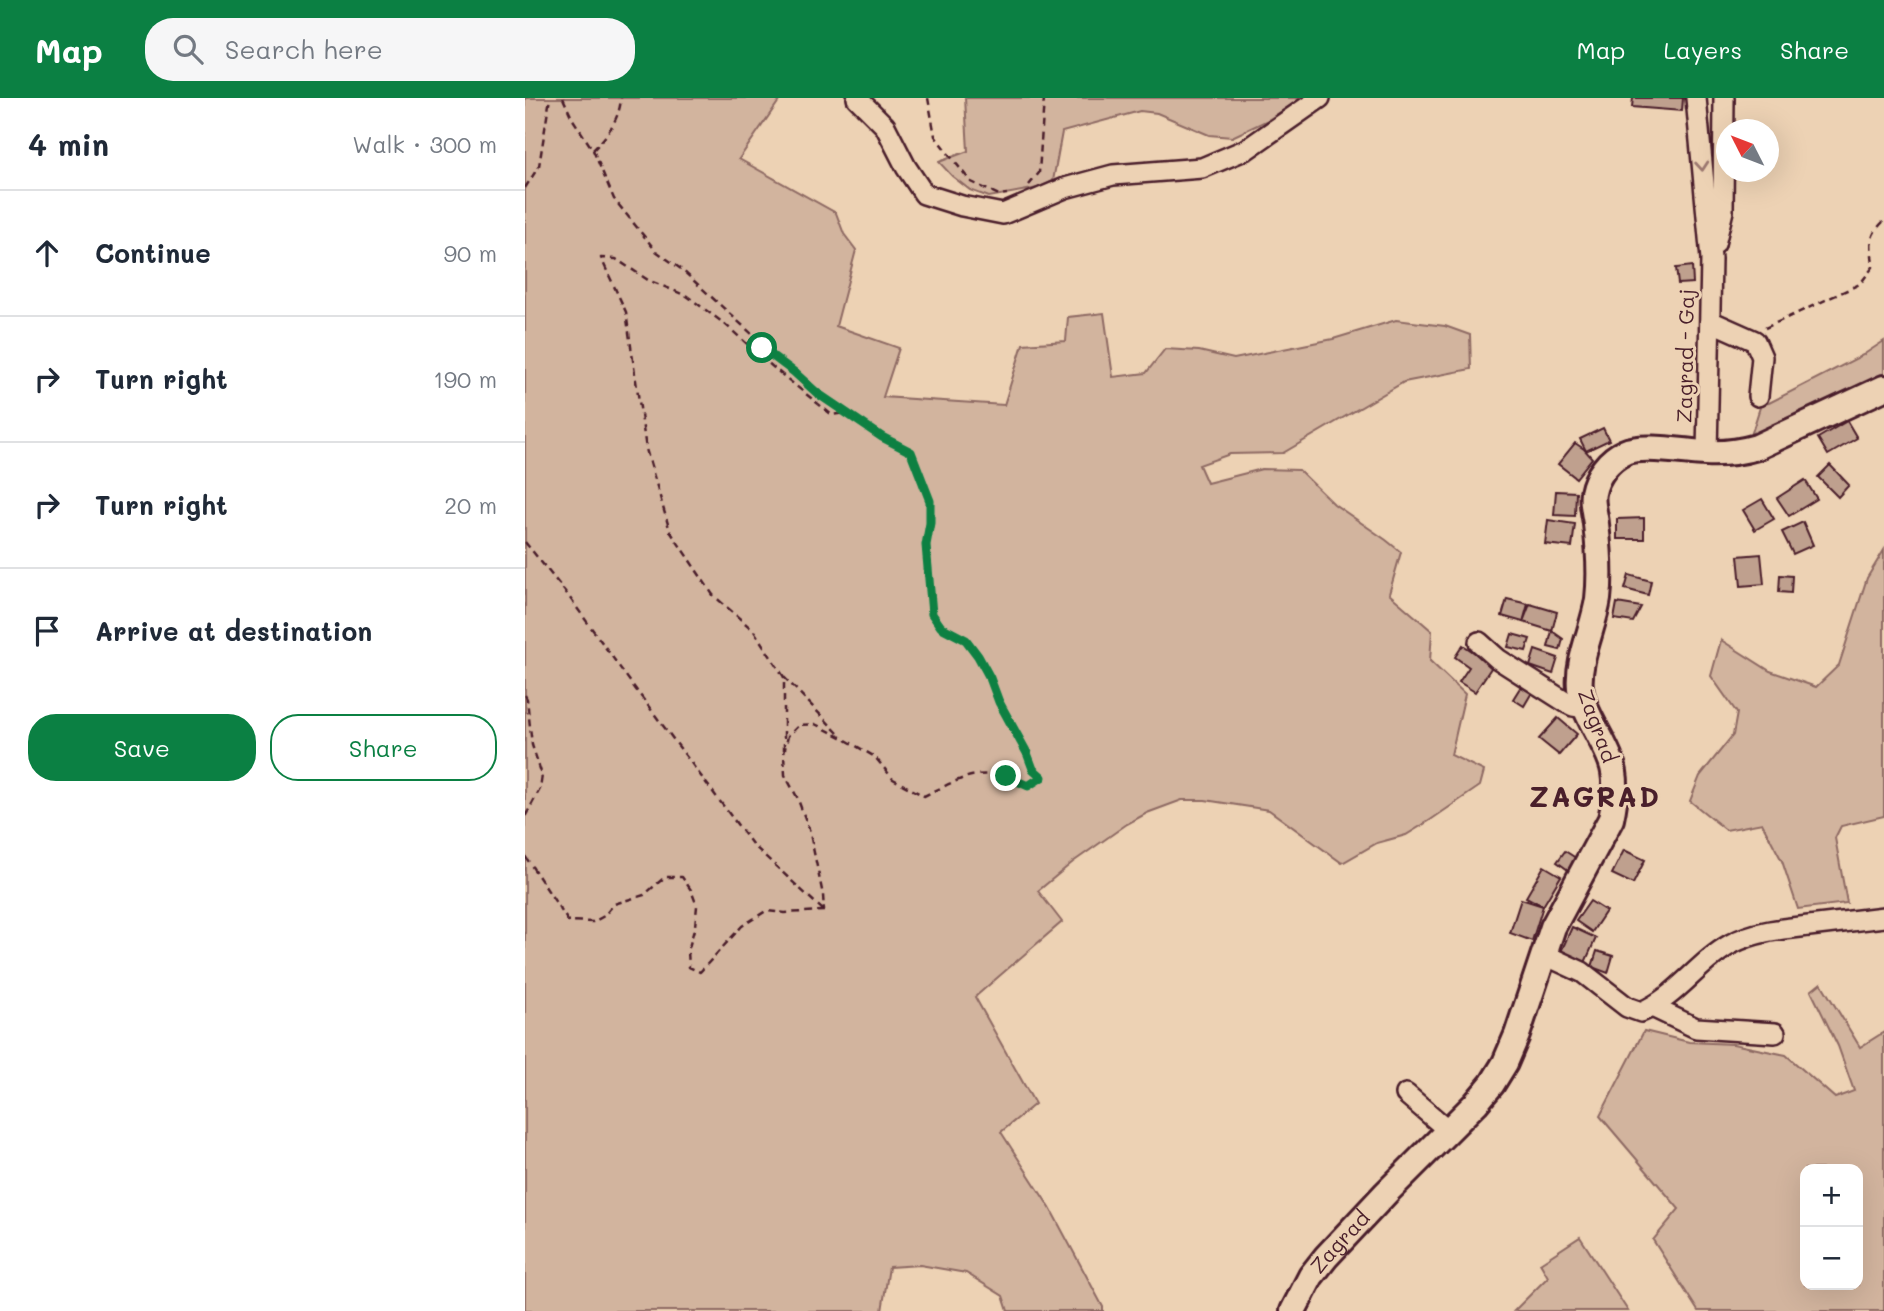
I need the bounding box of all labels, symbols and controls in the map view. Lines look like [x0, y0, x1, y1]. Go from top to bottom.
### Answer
search box [145, 18, 635, 81]
text: Map [35, 28, 103, 71]
icon: search [169, 30, 207, 68]
text: Search here [225, 32, 383, 66]
text: Map [1577, 34, 1625, 65]
text: Layers [1663, 34, 1742, 65]
text: Share [1780, 34, 1849, 65]
north arrow [1716, 119, 1779, 182]
text: 4 min [28, 124, 109, 164]
text: Walk · 300 m [352, 129, 497, 159]
one-way arrow [1694, 161, 1709, 172]
icon: ahead [28, 234, 66, 272]
text: Continue [95, 236, 211, 270]
text: 90 m [444, 238, 497, 268]
street label: Zagrad - Gaj [1670, 289, 1699, 423]
route start [746, 332, 777, 363]
icon: right [28, 360, 66, 398]
text: Turn right [95, 362, 228, 396]
text: 190 m [433, 364, 497, 394]
icon: right [28, 486, 66, 524]
text: Turn right [95, 488, 228, 522]
text: 20 m [444, 490, 497, 520]
icon: arrive [28, 612, 66, 650]
text: Arrive at destination [95, 614, 372, 648]
street label: Zagrad [1573, 685, 1624, 766]
button: Save [28, 714, 256, 781]
button: Share [270, 714, 497, 781]
route end [990, 760, 1021, 791]
district label: ZAGRAD [1529, 778, 1661, 814]
map controls [1800, 1164, 1863, 1290]
button: + [1800, 1164, 1863, 1227]
street label: Zagrad [1303, 1204, 1375, 1278]
button: − [1800, 1227, 1863, 1290]

